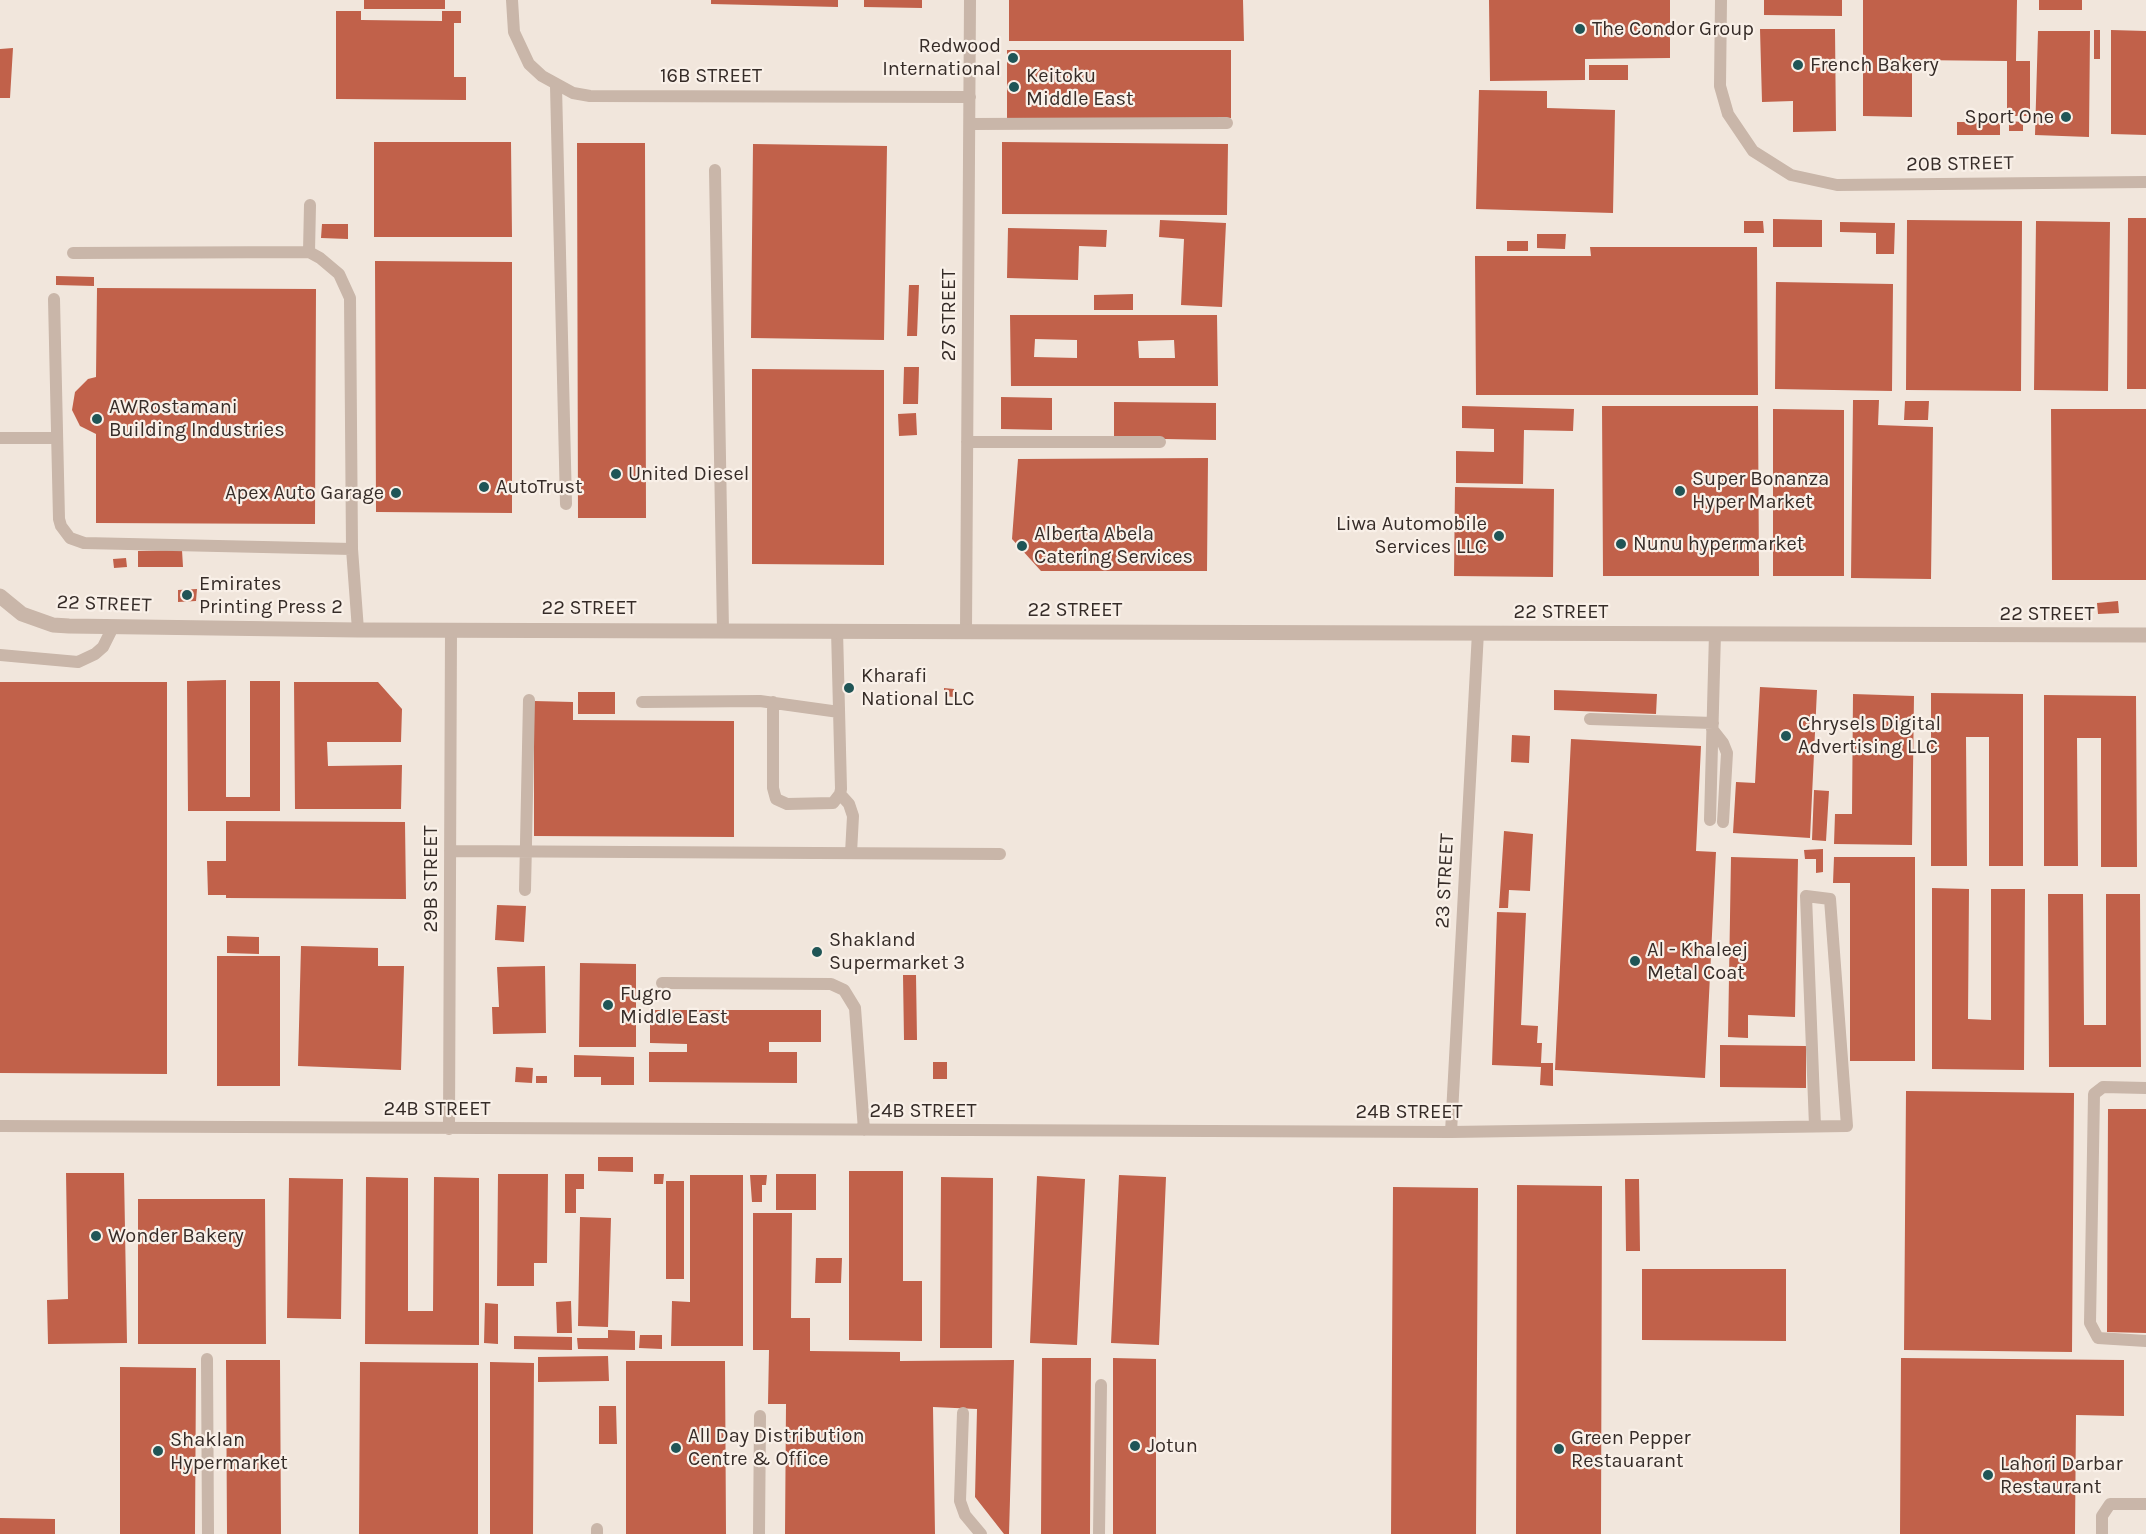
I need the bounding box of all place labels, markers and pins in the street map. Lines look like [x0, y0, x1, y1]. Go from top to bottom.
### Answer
place label: The Condor Group [1592, 17, 1754, 41]
marker: The Condor Group [1573, 22, 1587, 36]
place label: Redwood International [882, 34, 1001, 81]
marker: Redwood International [1006, 51, 1020, 65]
place label: French Bakery [1810, 53, 1939, 77]
marker: French Bakery [1791, 58, 1805, 72]
place label: Keitoku Middle East [1026, 64, 1133, 111]
marker: Keitoku Middle East [1007, 80, 1021, 94]
place label: Sport One [1965, 105, 2054, 129]
marker: Sport One [2059, 110, 2073, 124]
place label: AWRostamani Building Industries [109, 395, 285, 442]
marker: AWRostamani Building Industries [90, 412, 104, 426]
place label: United Diesel [628, 462, 749, 486]
marker: United Diesel [609, 467, 623, 481]
place label: Super Bonanza Hyper Market [1692, 467, 1829, 514]
place label: AutoTrust [496, 475, 583, 499]
marker: AutoTrust [477, 480, 491, 494]
place label: Apex Auto Garage [225, 481, 384, 505]
marker: Super Bonanza Hyper Market [1673, 484, 1687, 498]
marker: Apex Auto Garage [389, 486, 403, 500]
place label: Liwa Automobile Services LLC [1336, 512, 1487, 559]
place label: Alberta Abela Catering Services [1034, 522, 1193, 569]
marker: Liwa Automobile Services LLC [1492, 529, 1506, 543]
place label: Nunu hypermarket [1633, 532, 1804, 556]
marker: Nunu hypermarket [1614, 537, 1628, 551]
marker: Alberta Abela Catering Services [1015, 539, 1029, 553]
place label: Emirates Printing Press 2 [199, 572, 343, 619]
marker: Emirates Printing Press 2 [180, 588, 194, 602]
place label: Kharafi National LLC [861, 664, 974, 711]
marker: Kharafi National LLC [842, 681, 856, 695]
place label: Chrysels Digital Advertising LLC [1798, 712, 1941, 759]
marker: Chrysels Digital Advertising LLC [1779, 729, 1793, 743]
place label: Shakland Supermarket 3 [829, 928, 965, 975]
place label: Al - Khaleej Metal Coat [1647, 938, 1748, 985]
marker: Shakland Supermarket 3 [810, 945, 824, 959]
marker: Al - Khaleej Metal Coat [1628, 954, 1642, 968]
place label: Fugro Middle East [620, 982, 727, 1029]
marker: Fugro Middle East [601, 998, 615, 1012]
place label: Wonder Bakery [108, 1224, 244, 1248]
marker: Wonder Bakery [89, 1229, 103, 1243]
place label: All Day Distribution Centre & Office [688, 1424, 865, 1471]
place label: Green Pepper Restauarant [1571, 1426, 1691, 1473]
place label: Shaklan Hypermarket [170, 1428, 288, 1475]
place label: Jotun [1147, 1434, 1198, 1458]
marker: Jotun [1128, 1439, 1142, 1453]
marker: All Day Distribution Centre & Office [669, 1441, 683, 1455]
marker: Green Pepper Restauarant [1552, 1442, 1566, 1456]
marker: Shaklan Hypermarket [151, 1444, 165, 1458]
place label: Lahori Darbar Restaurant [2000, 1452, 2123, 1499]
marker: Lahori Darbar Restaurant [1981, 1468, 1995, 1482]

